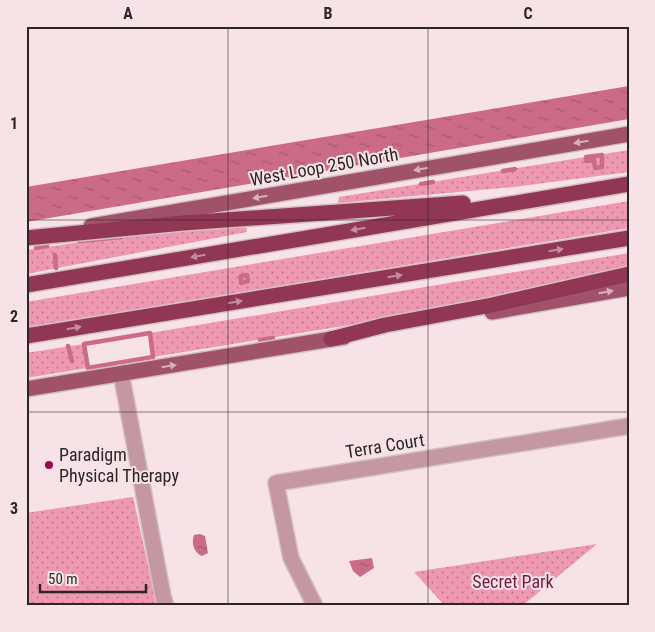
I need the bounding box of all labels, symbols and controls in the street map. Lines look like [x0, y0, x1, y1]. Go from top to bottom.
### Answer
text: A [123, 4, 133, 23]
text: B [324, 4, 333, 23]
text: C [523, 4, 533, 23]
text: 1 [10, 114, 18, 133]
one-way arrow [572, 139, 588, 147]
street label: West Loop 250 North [248, 143, 400, 190]
one-way arrow [412, 166, 428, 174]
one-way arrow [252, 193, 268, 201]
one-way arrow [350, 226, 366, 234]
one-way arrow [548, 246, 564, 254]
one-way arrow [190, 253, 206, 261]
one-way arrow [388, 271, 404, 279]
one-way arrow [598, 288, 614, 296]
one-way arrow [227, 297, 243, 305]
text: 2 [10, 307, 18, 326]
one-way arrow [67, 323, 83, 331]
one-way arrow [162, 361, 178, 369]
street label: Terra Court [344, 429, 426, 462]
place label: Paradigm Physical Therapy [59, 444, 179, 486]
marker: Paradigm Physical Therapy [43, 459, 55, 471]
text: 3 [10, 499, 18, 518]
scale bar [40, 562, 146, 594]
text: 50 m [48, 570, 78, 588]
park label: Secret Park [472, 571, 554, 592]

